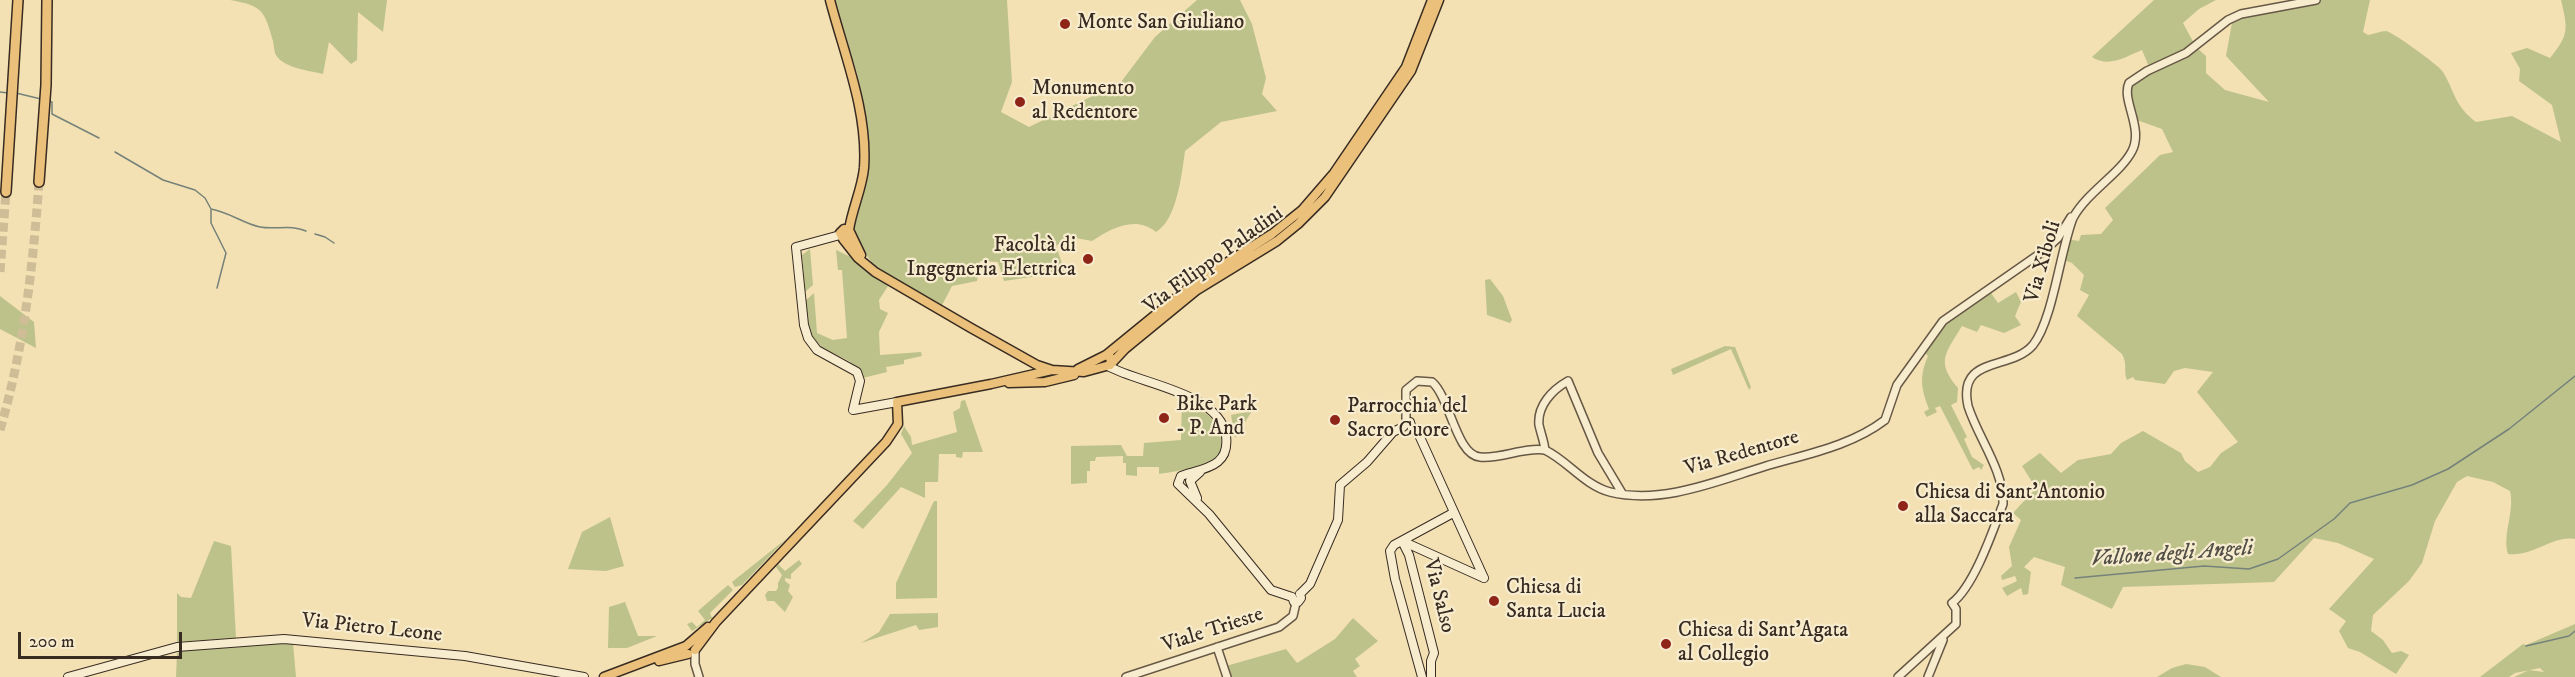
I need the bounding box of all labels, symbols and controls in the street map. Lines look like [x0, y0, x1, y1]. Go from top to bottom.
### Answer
place label: Monte San Giuliano [1077, 11, 1244, 37]
marker: Monte San Giuliano [1058, 17, 1072, 31]
place label: Monumento al Redentore [1032, 77, 1138, 127]
marker: Monumento al Redentore [1013, 95, 1027, 109]
street label: Via Filippo Paladini [1139, 202, 1289, 320]
street label: Via Xiboli [2020, 218, 2068, 306]
place label: Facoltà di Ingegneria Elettrica [907, 234, 1076, 284]
marker: Facoltà di Ingegneria Elettrica [1081, 252, 1095, 266]
place label: Bike Park - P. And [1176, 393, 1257, 443]
place label: Parrocchia del Sacro Cuore [1347, 395, 1467, 445]
marker: Bike Park - P. And [1157, 411, 1171, 425]
marker: Parrocchia del Sacro Cuore [1328, 413, 1342, 427]
street label: Via Redentore [1682, 426, 1802, 482]
place label: Chiesa di Sant'Antonio alla Saccara [1915, 481, 2105, 531]
marker: Chiesa di Sant'Antonio alla Saccara [1896, 499, 1910, 513]
water label: Vallone degli Angeli [2090, 536, 2254, 574]
street label: Via Salso [1417, 556, 1459, 636]
place label: Chiesa di Santa Lucia [1506, 576, 1606, 626]
marker: Chiesa di Santa Lucia [1487, 594, 1501, 608]
street label: Viale Trieste [1159, 603, 1267, 659]
street label: Via Pietro Leone [300, 609, 444, 649]
place label: Chiesa di Sant'Agata al Collegio [1678, 619, 1848, 669]
scale bar [21, 620, 184, 658]
text: 200 m [29, 631, 75, 653]
marker: Chiesa di Sant'Agata al Collegio [1659, 637, 1673, 651]

